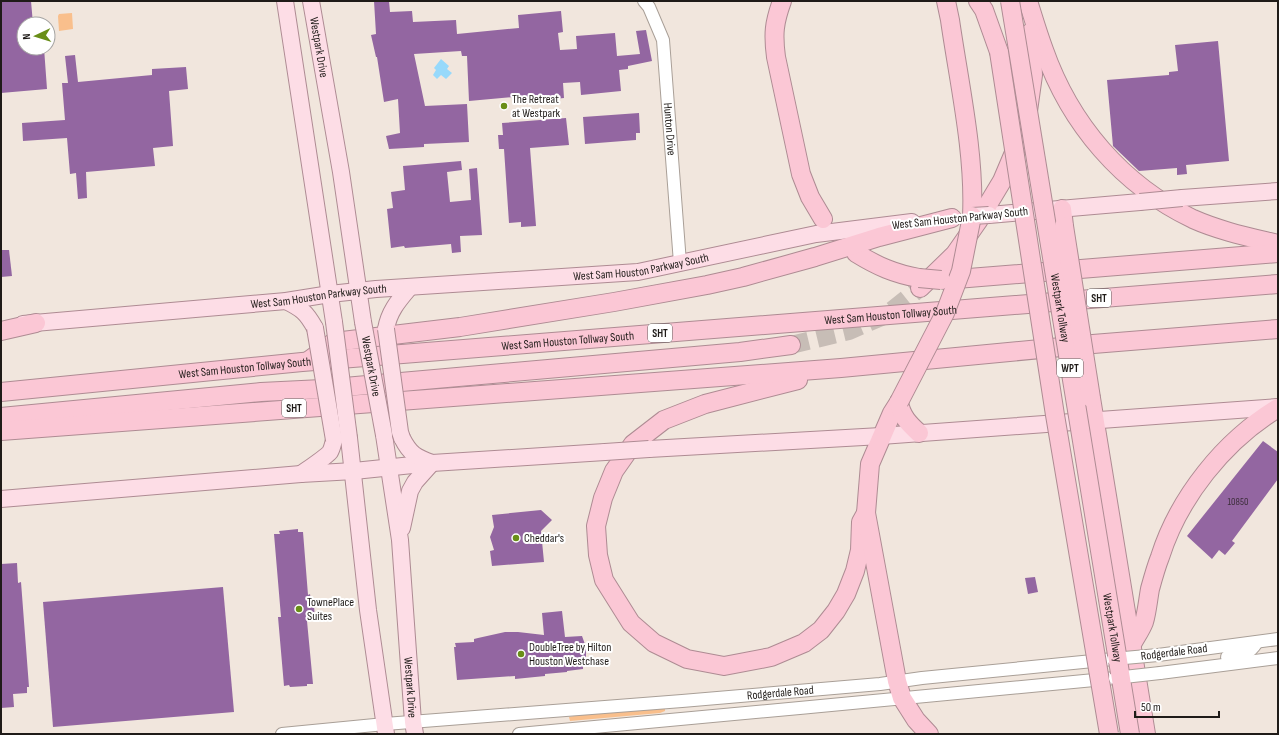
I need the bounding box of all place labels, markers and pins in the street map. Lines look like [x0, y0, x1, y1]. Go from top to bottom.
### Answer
place label: The Retreat at Westpark [512, 92, 561, 121]
marker: The Retreat at Westpark [499, 101, 509, 111]
place label: Cheddar's [524, 531, 564, 546]
marker: Cheddar's [511, 533, 521, 543]
place label: TownePlace Suites [307, 595, 354, 624]
marker: TownePlace Suites [294, 604, 304, 614]
place label: DoubleTree by Hilton Houston Westchase [529, 640, 611, 669]
marker: DoubleTree by Hilton Houston Westchase [516, 649, 526, 659]

